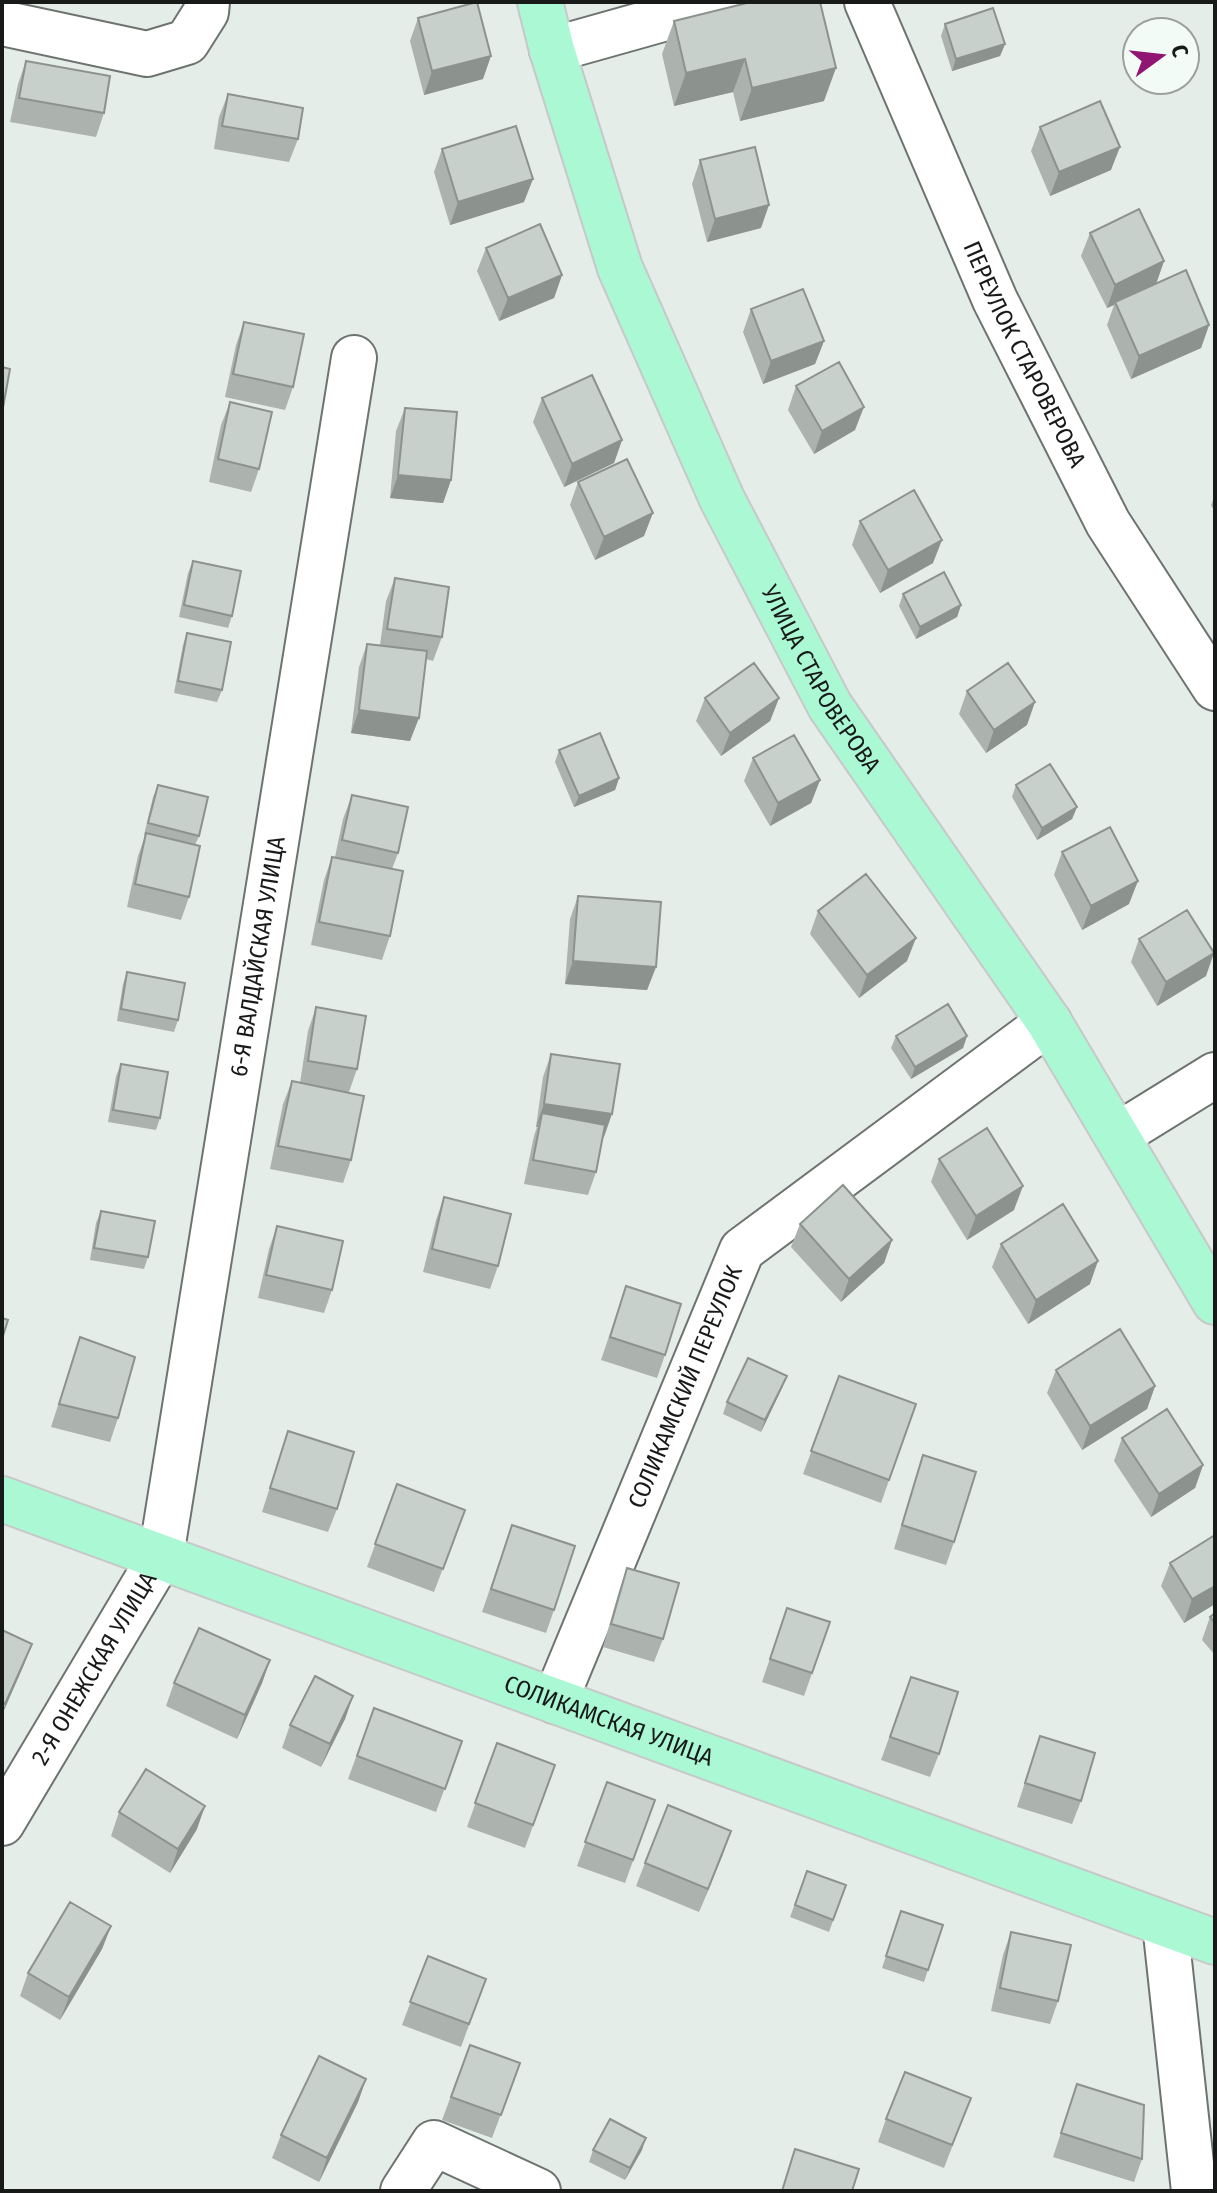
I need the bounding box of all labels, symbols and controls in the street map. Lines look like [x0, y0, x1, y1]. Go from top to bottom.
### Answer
north arrow [1121, 16, 1201, 96]
text: С [1165, 42, 1194, 60]
street label: ПЕРЕУЛОК СТАРОВЕРОВА [957, 237, 1092, 472]
street label: УЛИЦА СТАРОВЕРОВА [755, 580, 886, 779]
street label: 6-Я ВАЛДАЙСКАЯ УЛИЦА [224, 834, 291, 1079]
street label: СОЛИКАМСКИЙ ПЕРЕУЛОК [623, 1261, 748, 1512]
street label: 2-Я ОНЕЖСКАЯ УЛИЦА [26, 1566, 163, 1770]
street label: СОЛИКАМСКАЯ УЛИЦА [500, 1670, 718, 1772]

